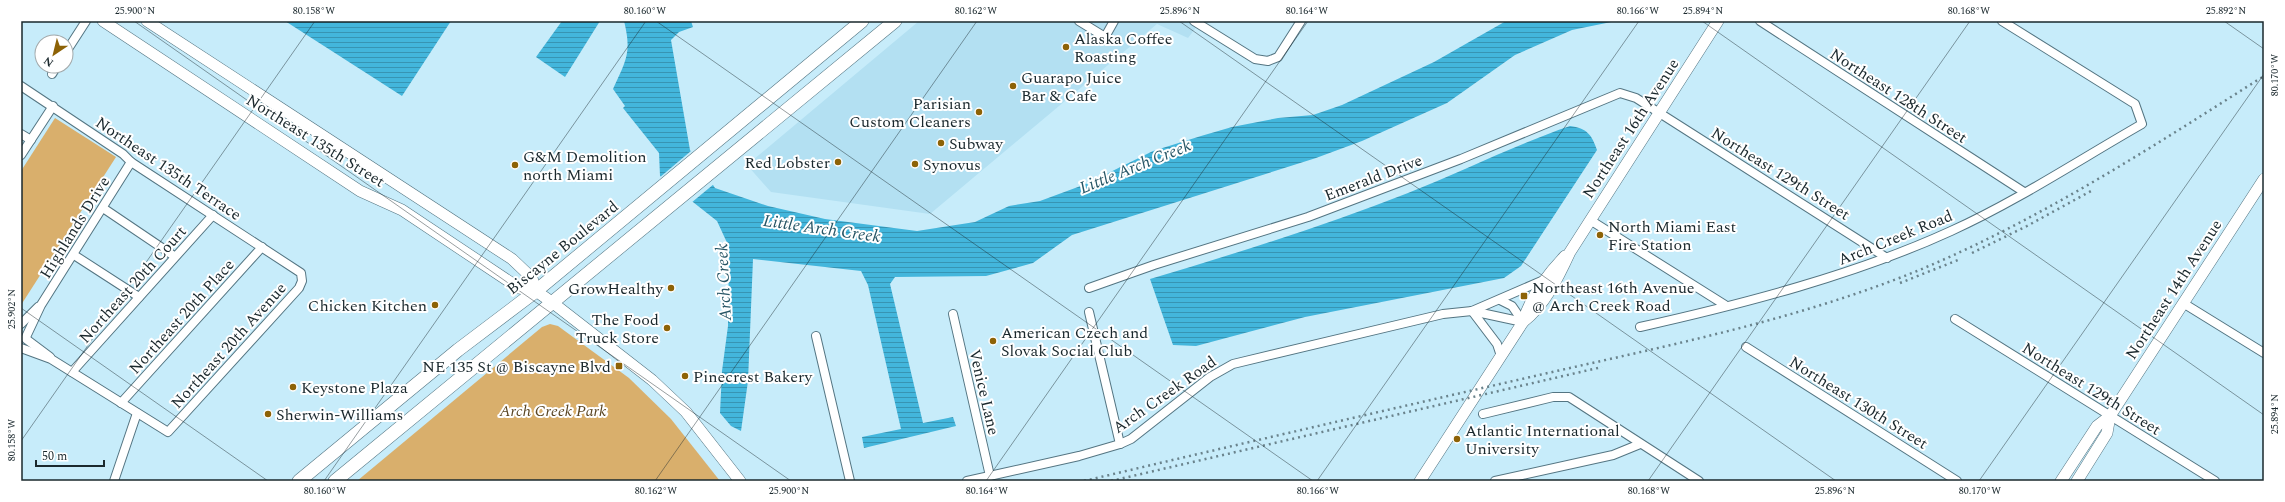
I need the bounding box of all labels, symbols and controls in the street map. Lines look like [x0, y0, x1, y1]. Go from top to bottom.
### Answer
text: 25.900°N [115, 3, 155, 19]
text: 80.158°W [293, 3, 335, 19]
text: 80.160°W [624, 3, 666, 19]
text: 80.162°W [955, 3, 997, 19]
text: 25.896°N [1160, 3, 1200, 19]
text: 80.164°W [1286, 3, 1328, 19]
text: 80.166°W [1617, 3, 1659, 19]
text: 25.894°N [1683, 3, 1723, 19]
text: 80.168°W [1948, 3, 1990, 19]
text: 25.892°N [2206, 3, 2246, 19]
place label: Alaska Coffee Roasting [1074, 27, 1172, 69]
north arrow [34, 34, 74, 74]
marker: Alaska Coffee Roasting [1061, 42, 1071, 52]
street label: Northeast 128th Street [1825, 42, 1972, 150]
text: N [40, 52, 57, 71]
street label: Northeast 16th Avenue [1576, 54, 1685, 203]
text: 80.170°W [2267, 54, 2283, 96]
place label: Guarapo Juice Bar & Cafe [1021, 66, 1122, 108]
marker: Guarapo Juice Bar & Cafe [1008, 81, 1018, 91]
street label: Northeast 135th Street [241, 88, 390, 194]
place label: Parisian Custom Cleaners [849, 92, 971, 134]
marker: Parisian Custom Cleaners [974, 107, 984, 117]
street label: Northeast 135th Terrace [91, 111, 246, 227]
street label: Northeast 129th Street [1706, 121, 1855, 227]
place label: Subway [949, 132, 1004, 156]
water label: Little Arch Creek [1075, 133, 1195, 201]
marker: Subway [936, 138, 946, 148]
place label: G&M Demolition north Miami [523, 145, 647, 187]
street label: Emerald Drive [1321, 148, 1426, 208]
place label: Red Lobster [745, 151, 830, 175]
place label: Synovus [923, 153, 981, 177]
marker: Red Lobster [833, 157, 843, 167]
marker: Synovus [910, 159, 920, 169]
marker: G&M Demolition north Miami [510, 160, 520, 170]
street label: Highlands Drive [34, 172, 116, 283]
street label: Biscayne Boulevard [501, 195, 624, 301]
street label: Arch Creek Road [1834, 204, 1956, 272]
water label: Little Arch Creek [761, 208, 882, 250]
place label: North Miami East Fire Station [1608, 215, 1737, 257]
street label: Northeast 14th Avenue [2119, 215, 2228, 364]
street label: Northeast 20th Court [73, 220, 192, 349]
marker: North Miami East Fire Station [1595, 230, 1605, 240]
water label: Arch Creek [709, 243, 739, 322]
street label: Northeast 20th Place [123, 254, 240, 380]
place label: Northeast 16th Avenue @ Arch Creek Road [1532, 276, 1695, 318]
street label: Northeast 20th Avenue [165, 277, 292, 414]
place label: GrowHealthy [568, 277, 664, 301]
marker: GrowHealthy [666, 283, 676, 293]
text: 25.902°N [4, 289, 20, 329]
marker: Northeast 16th Avenue @ Arch Creek Road [1519, 291, 1529, 301]
place label: Chicken Kitchen [308, 294, 427, 318]
marker: Chicken Kitchen [430, 300, 440, 310]
place label: The Food Truck Store [576, 308, 659, 350]
place label: American Czech and Slovak Social Club [1001, 321, 1148, 363]
marker: The Food Truck Store [662, 323, 672, 333]
marker: American Czech and Slovak Social Club [988, 336, 998, 346]
street label: Northeast 129th Street [2017, 336, 2166, 442]
street label: Venice Lane [962, 347, 1006, 438]
street label: Arch Creek Road [1108, 350, 1221, 440]
street label: Northeast 130th Street [1784, 350, 1933, 456]
place label: NE 135 St @ Biscayne Blvd [422, 355, 611, 379]
marker: NE 135 St @ Biscayne Blvd [614, 361, 624, 371]
place label: Pinecrest Bakery [693, 365, 813, 389]
marker: Pinecrest Bakery [680, 371, 690, 381]
place label: Keystone Plaza [301, 376, 408, 400]
marker: Keystone Plaza [288, 382, 298, 392]
text: 25.894°N [2267, 394, 2283, 434]
park label: Arch Creek Park [499, 399, 607, 423]
place label: Sherwin-Williams [276, 403, 403, 427]
marker: Sherwin-Williams [263, 409, 273, 419]
text: 80.158°W [4, 419, 20, 461]
place label: Atlantic International University [1465, 419, 1620, 461]
marker: Atlantic International University [1452, 434, 1462, 444]
scale bar [36, 442, 104, 468]
text: 50 m [42, 447, 67, 466]
text: 80.160°W [304, 483, 346, 499]
text: 80.162°W [635, 483, 677, 499]
text: 25.900°N [769, 483, 809, 499]
text: 80.164°W [966, 483, 1008, 499]
text: 80.166°W [1297, 483, 1339, 499]
text: 80.168°W [1628, 483, 1670, 499]
text: 25.896°N [1815, 483, 1855, 499]
text: 80.170°W [1959, 483, 2001, 499]

